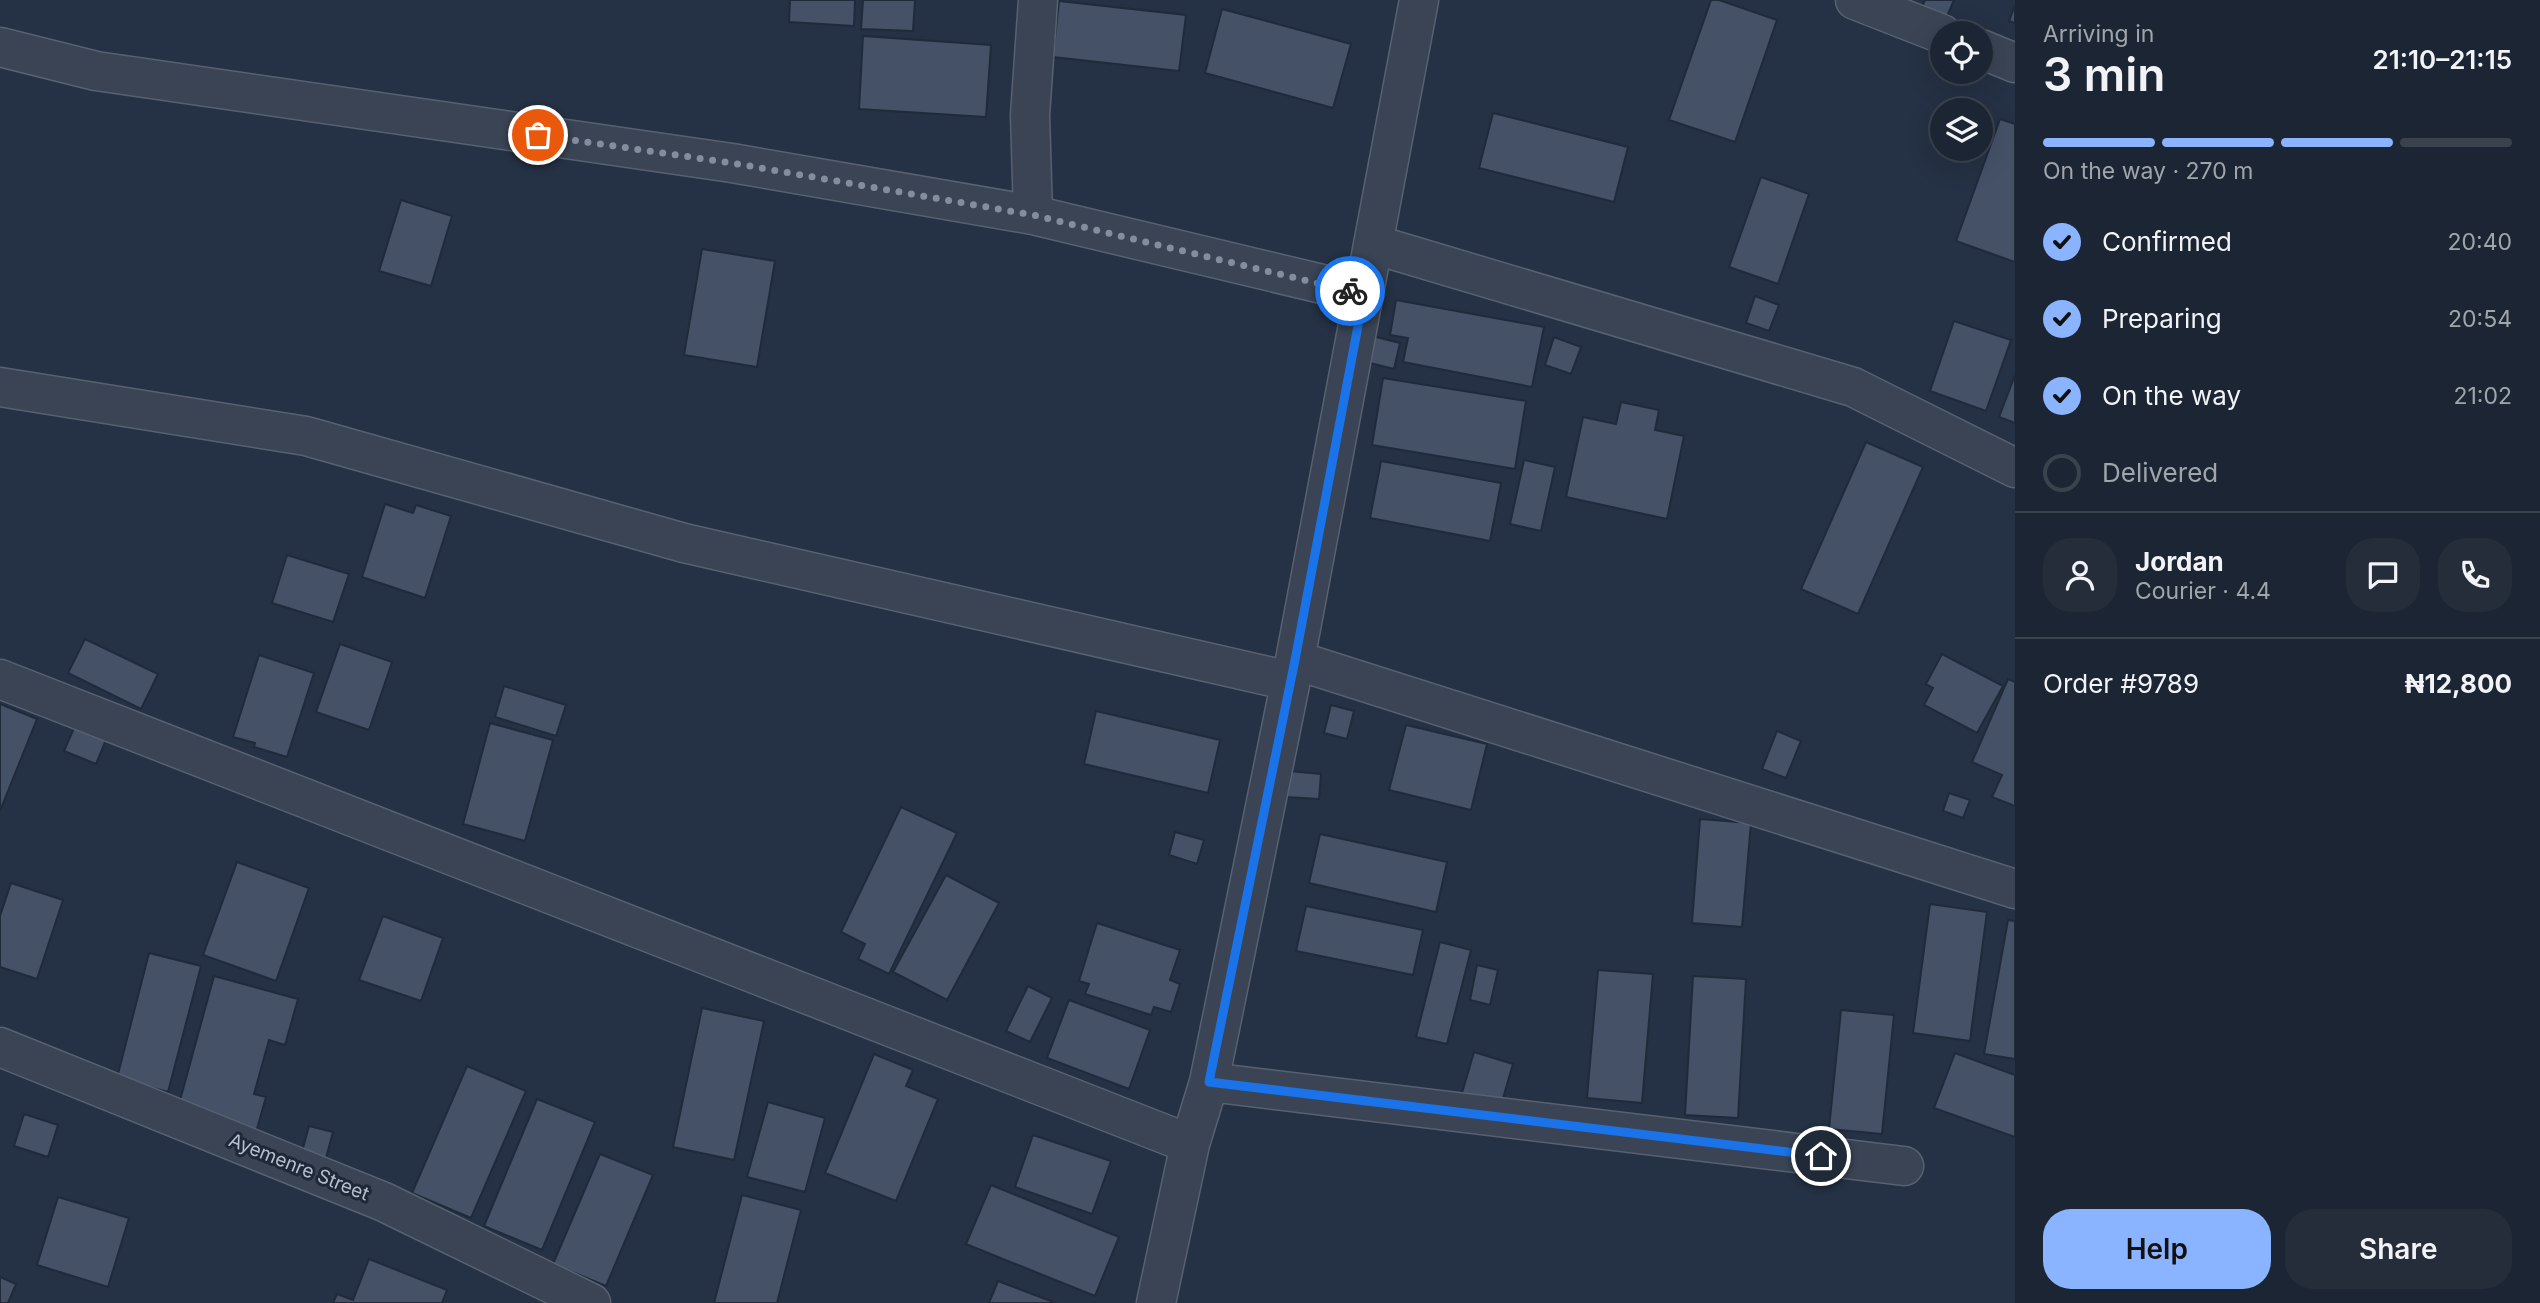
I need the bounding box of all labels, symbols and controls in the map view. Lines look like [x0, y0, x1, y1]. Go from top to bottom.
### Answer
text: Arriving in [2043, 20, 2154, 48]
map controls [1930, 21, 1993, 161]
button: locate [1930, 21, 1993, 84]
text: 21:10–21:15 [2373, 44, 2512, 75]
text: 3 min [2043, 46, 2165, 102]
button: layers [1930, 98, 1993, 161]
pin [508, 105, 568, 165]
icon: bag [519, 116, 557, 154]
text: On the way · 270 m [2043, 157, 2253, 185]
icon: check [2043, 223, 2081, 261]
text: Confirmed [2102, 226, 2232, 257]
text: 20:40 [2447, 228, 2512, 256]
courier [1315, 256, 1385, 326]
icon: bike [1331, 272, 1369, 310]
icon: check [2043, 300, 2081, 338]
text: Preparing [2102, 303, 2222, 334]
text: 20:54 [2448, 305, 2512, 333]
icon: check [2043, 377, 2081, 415]
text: On the way [2102, 380, 2241, 411]
text: 21:02 [2453, 382, 2512, 410]
text: Delivered [2102, 457, 2218, 488]
button: person [2043, 538, 2117, 612]
button: chat [2346, 538, 2420, 612]
button: phone [2438, 538, 2512, 612]
text: Jordan [2135, 546, 2224, 577]
text: Courier · 4.4 [2135, 577, 2271, 605]
text: Order #9789 [2043, 668, 2199, 699]
text: ₦12,800 [2405, 668, 2512, 699]
pin [1791, 1126, 1851, 1186]
street label: Ayemenre Street [226, 1128, 372, 1206]
icon: home [1802, 1137, 1840, 1175]
button: Help [2043, 1209, 2271, 1289]
button: Share [2285, 1209, 2512, 1289]

